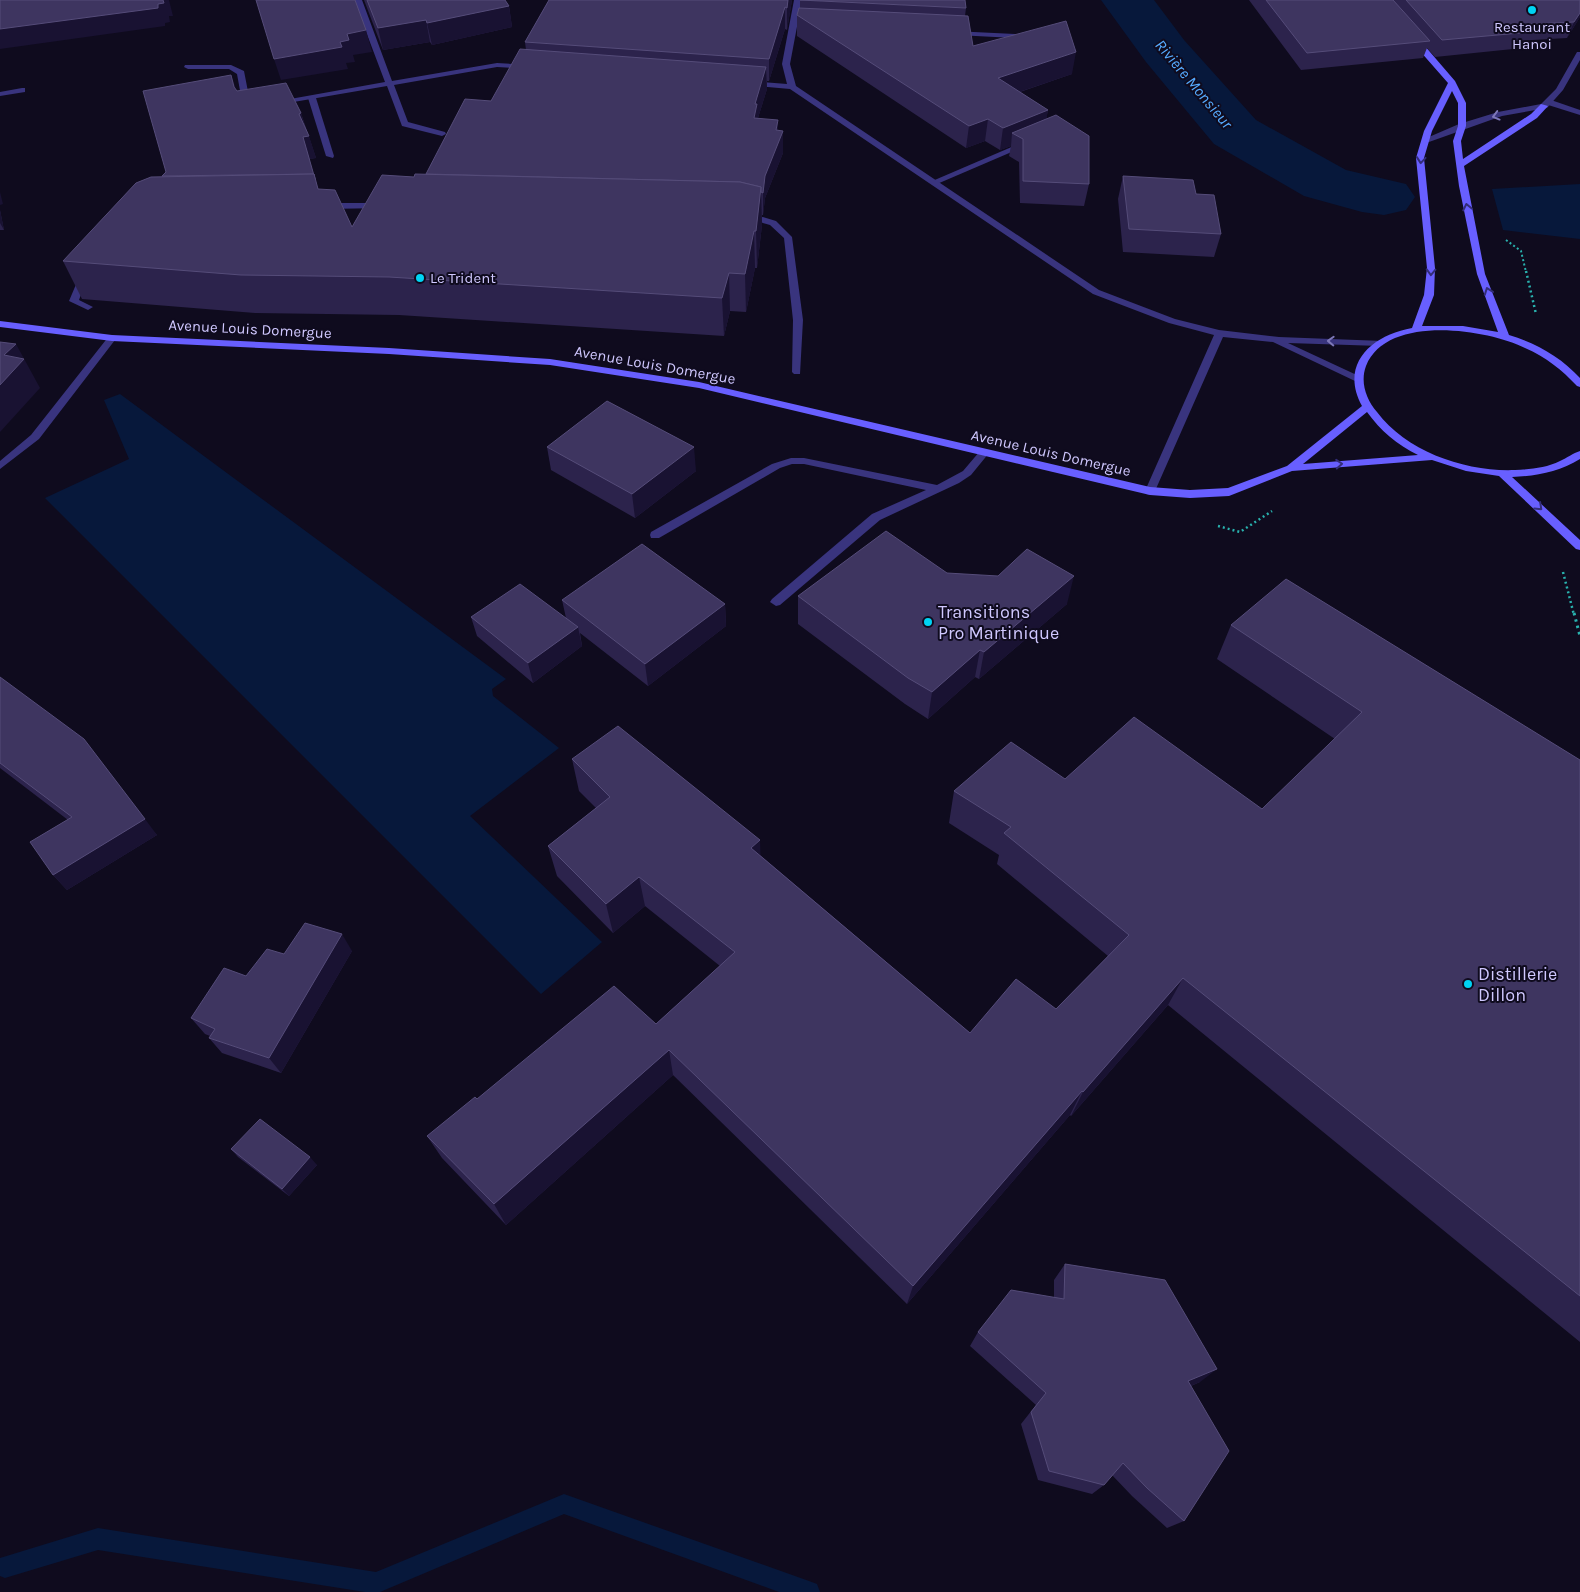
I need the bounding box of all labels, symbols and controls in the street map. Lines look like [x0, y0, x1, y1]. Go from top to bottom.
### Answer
marker: Restaurant Hanoi [1526, 4, 1538, 16]
place label: Restaurant Hanoi [1494, 18, 1570, 53]
water label: Rivière Monsieur [1151, 36, 1237, 133]
one-way arrow [1492, 110, 1501, 121]
one-way arrow [1416, 157, 1427, 165]
one-way arrow [1462, 202, 1473, 211]
one-way arrow [1425, 268, 1436, 276]
place label: Le Trident [430, 269, 496, 287]
marker: Le Trident [414, 272, 426, 284]
one-way arrow [1484, 287, 1494, 296]
street label: Avenue Louis Domergue [168, 316, 332, 342]
one-way arrow [1327, 336, 1334, 346]
street label: Avenue Louis Domergue [573, 342, 737, 388]
street label: Avenue Louis Domergue [969, 426, 1133, 480]
one-way arrow [1335, 459, 1343, 470]
one-way arrow [1533, 501, 1542, 510]
place label: Transitions Pro Martinique [938, 601, 1059, 644]
marker: Transitions Pro Martinique [922, 616, 934, 628]
place label: Distillerie Dillon [1478, 963, 1557, 1006]
marker: Distillerie Dillon [1462, 978, 1474, 990]

